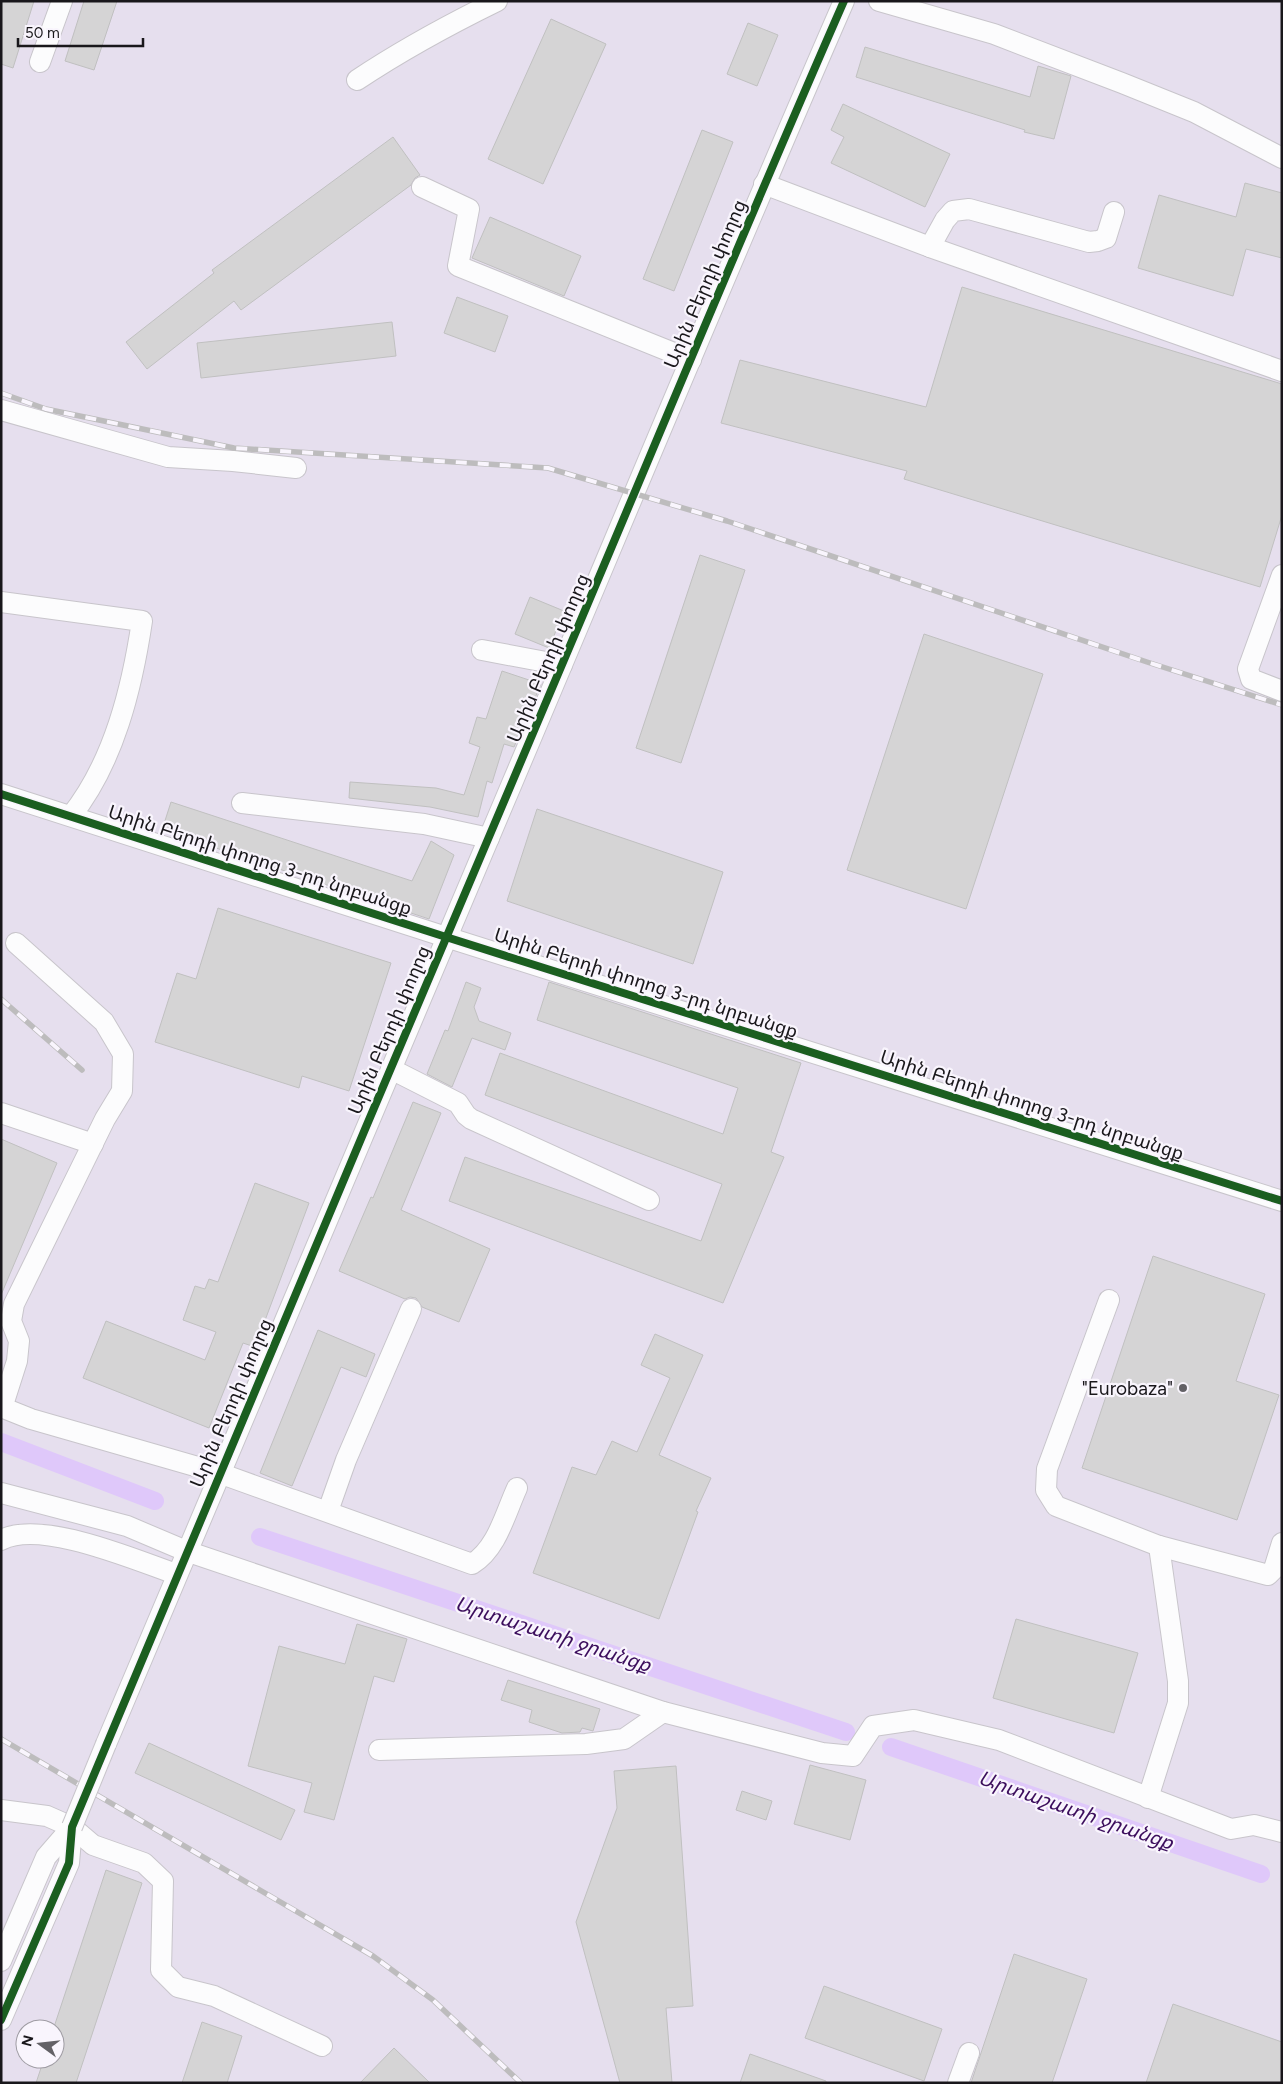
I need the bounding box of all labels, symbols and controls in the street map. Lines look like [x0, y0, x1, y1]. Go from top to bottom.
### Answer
scale bar [18, 15, 142, 47]
text: 50 m [25, 24, 60, 42]
street label: Արին Բերդի փողոց [659, 196, 751, 372]
street label: Արին Բերդի փողոց [502, 570, 594, 746]
street label: Արին Բերդի փողոց 3-րդ նրբանցք [105, 800, 415, 920]
street label: Արին Բերդի փողոց 3-րդ նրբանցք [491, 923, 801, 1043]
street label: Արին Բերդի փողոց [343, 942, 435, 1118]
street label: Արին Բերդի փողոց 3-րդ նրբանցք [877, 1045, 1187, 1165]
street label: Արին Բերդի փողոց [185, 1315, 277, 1491]
place label: "Eurobaza" [1082, 1377, 1173, 1400]
marker: "Eurobaza" [1177, 1382, 1189, 1394]
water label: Արտաշատի ջրանցք [452, 1591, 655, 1677]
water label: Արտաշատի ջրանցք [975, 1765, 1178, 1855]
north arrow [15, 2019, 65, 2069]
text: N [18, 2033, 38, 2048]

